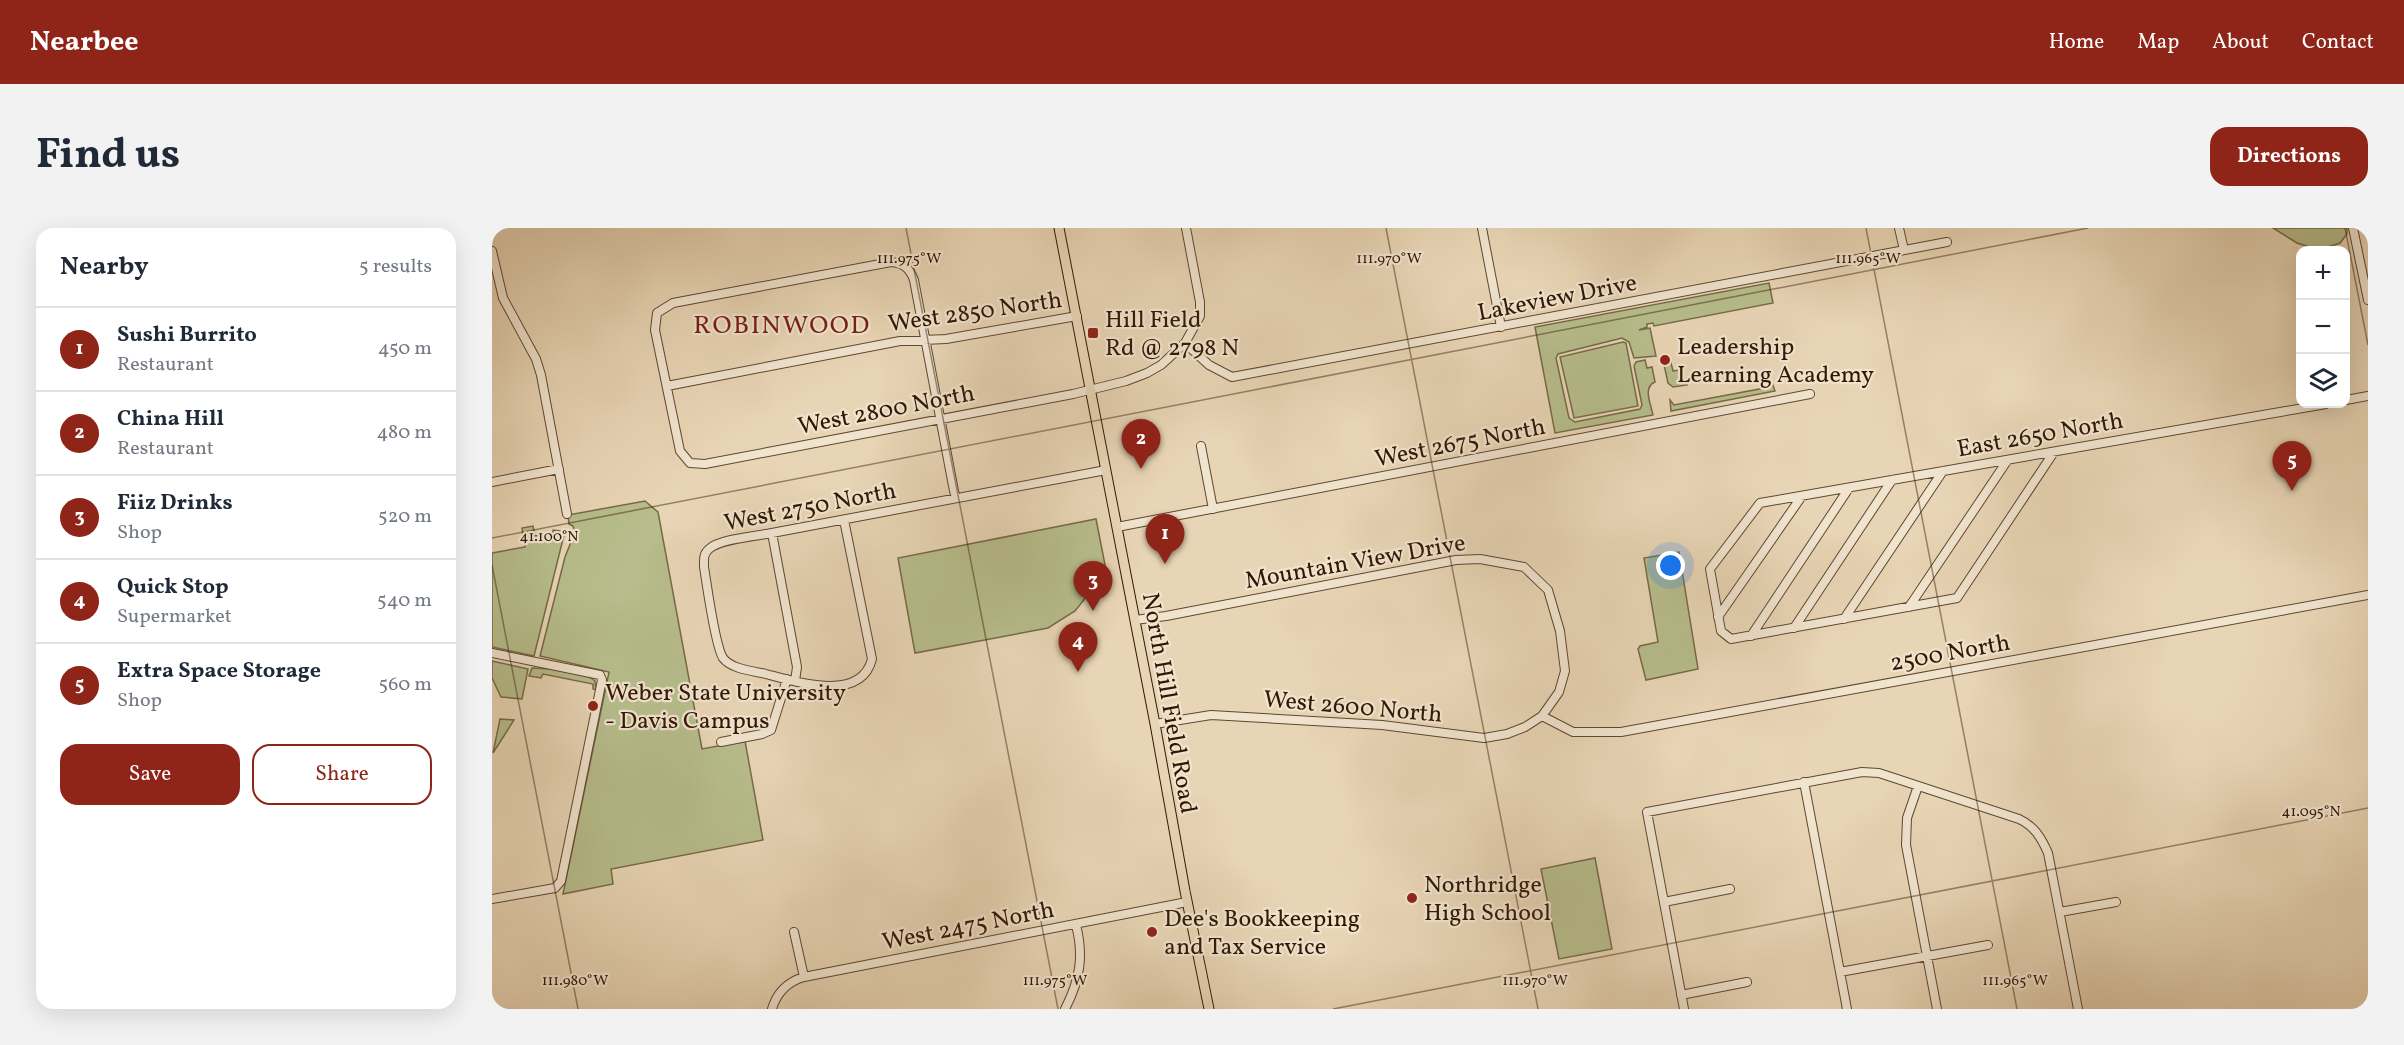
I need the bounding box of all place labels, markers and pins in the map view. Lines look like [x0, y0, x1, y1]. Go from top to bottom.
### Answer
place label: Hill Field Rd @ 2798 N [1105, 304, 1239, 366]
marker: Hill Field Rd @ 2798 N [1086, 326, 1100, 340]
place label: Leadership Learning Academy [1677, 331, 1874, 393]
marker: Leadership Learning Academy [1658, 353, 1672, 367]
pin: 2 [1122, 420, 1160, 469]
pin: 5 [2272, 442, 2312, 491]
pin: 1 [1146, 514, 1184, 564]
pin: 3 [1074, 562, 1112, 611]
pin: 4 [1058, 622, 1098, 672]
place label: Weber State University - Davis Campus [605, 677, 846, 739]
marker: Weber State University - Davis Campus [586, 699, 600, 713]
place label: Northridge High School [1424, 869, 1551, 931]
marker: Northridge High School [1405, 891, 1419, 905]
place label: Dee's Bookkeeping and Tax Service [1164, 903, 1360, 965]
marker: Dee's Bookkeeping and Tax Service [1145, 925, 1159, 939]

